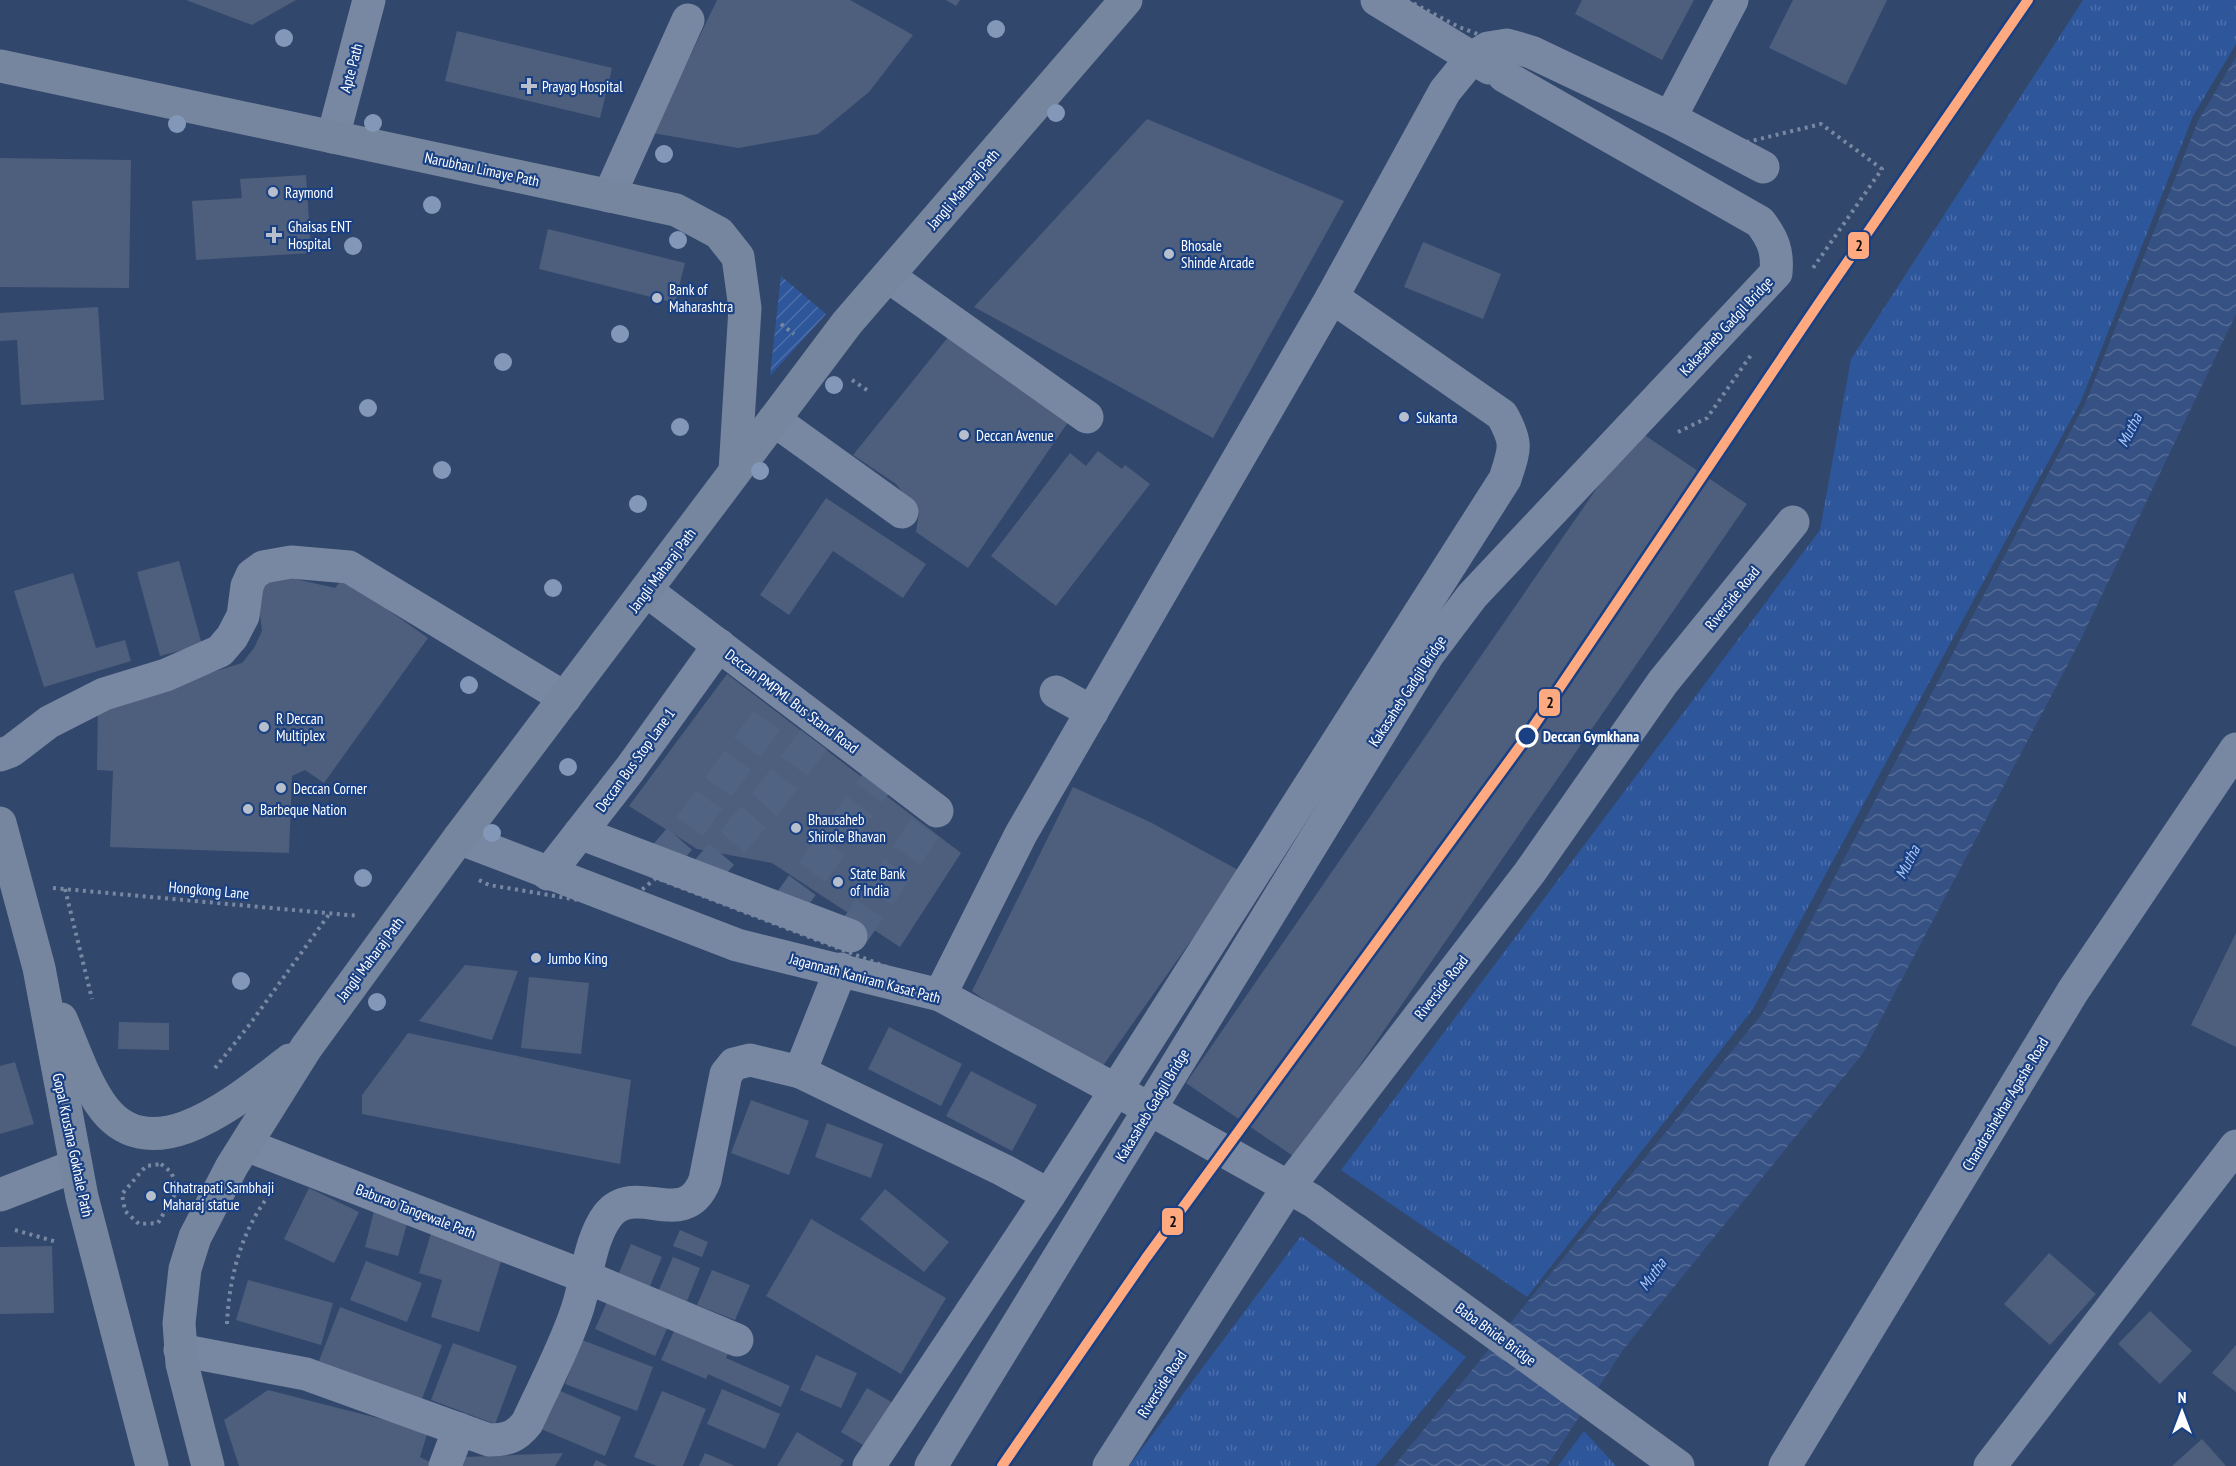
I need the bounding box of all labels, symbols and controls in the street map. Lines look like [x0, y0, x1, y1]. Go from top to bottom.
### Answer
street label: Apte Path [335, 41, 367, 95]
marker: Prayag Hospital [520, 77, 538, 95]
place label: Prayag Hospital [542, 77, 623, 96]
street label: Jangli Maharaj Path [922, 145, 1003, 234]
street label: Narubhau Limaye Path [423, 148, 541, 190]
place label: Raymond [285, 183, 333, 202]
marker: Raymond [266, 185, 280, 199]
place label: Ghaisas ENT Hospital [288, 217, 352, 253]
marker: Ghaisas ENT Hospital [265, 226, 283, 244]
line badge: 2 [1847, 231, 1870, 260]
text: 2 [1855, 235, 1863, 255]
place label: Bhosale Shinde Arcade [1181, 236, 1255, 272]
marker: Bhosale Shinde Arcade [1162, 247, 1176, 261]
street label: Kakasaheb Gadgil Bridge [1675, 273, 1777, 379]
place label: Bank of Maharashtra [669, 280, 733, 316]
marker: Bank of Maharashtra [650, 291, 664, 305]
place label: Sukanta [1416, 408, 1457, 427]
water label: Mutha [2112, 408, 2147, 450]
marker: Sukanta [1397, 410, 1411, 424]
place label: Deccan Avenue [976, 426, 1054, 445]
marker: Deccan Avenue [957, 428, 971, 442]
street label: Jangli Maharaj Path [624, 524, 700, 617]
street label: Riverside Road [1701, 562, 1763, 634]
street label: Kakasaheb Gadgil Bridge [1364, 632, 1450, 750]
street label: Deccan PMPML Bus Stand Road [722, 645, 862, 757]
line badge: 2 [1538, 688, 1561, 717]
text: 2 [1546, 692, 1554, 712]
street label: Deccan Bus Stop Lane 1 [591, 705, 679, 815]
place label: R Deccan Multiplex [276, 709, 325, 745]
marker: R Deccan Multiplex [257, 720, 271, 734]
marker: Deccan Gymkhana [1516, 725, 1538, 747]
place label: Deccan Gymkhana [1543, 727, 1639, 746]
place label: Deccan Corner [293, 779, 368, 798]
marker: Deccan Corner [274, 781, 288, 795]
place label: Barbeque Nation [260, 800, 347, 819]
marker: Barbeque Nation [241, 802, 255, 816]
place label: Bhausaheb Shirole Bhavan [808, 810, 886, 846]
marker: Bhausaheb Shirole Bhavan [789, 821, 803, 835]
water label: Mutha [1890, 840, 1925, 882]
place label: State Bank of India [850, 864, 906, 900]
marker: State Bank of India [831, 875, 845, 889]
street label: Hongkong Lane [168, 877, 250, 903]
street label: Jangli Maharaj Path [332, 913, 408, 1006]
street label: Jagannath Kaniram Kasat Path [786, 948, 943, 1007]
place label: Jumbo King [547, 949, 608, 968]
marker: Jumbo King [529, 951, 543, 965]
street label: Riverside Road [1410, 951, 1472, 1023]
street label: Chandrashekhar Agashe Road [1958, 1034, 2052, 1174]
street label: Kakasaheb Gadgil Bridge [1111, 1045, 1193, 1165]
street label: Gopal Krushna Gokhale Path [48, 1071, 98, 1219]
place label: Chhatrapati Sambhaji Maharaj statue [163, 1178, 274, 1214]
street label: Baburao Tangewale Path [353, 1179, 479, 1243]
marker: Chhatrapati Sambhaji Maharaj statue [144, 1189, 158, 1203]
line badge: 2 [1161, 1207, 1184, 1236]
text: 2 [1169, 1211, 1177, 1231]
water label: Mutha [1634, 1253, 1671, 1294]
street label: Baba Bhide Bridge [1452, 1298, 1540, 1370]
street label: Riverside Road [1133, 1347, 1191, 1421]
north arrow [2152, 1382, 2212, 1442]
text: N [2178, 1387, 2186, 1407]

